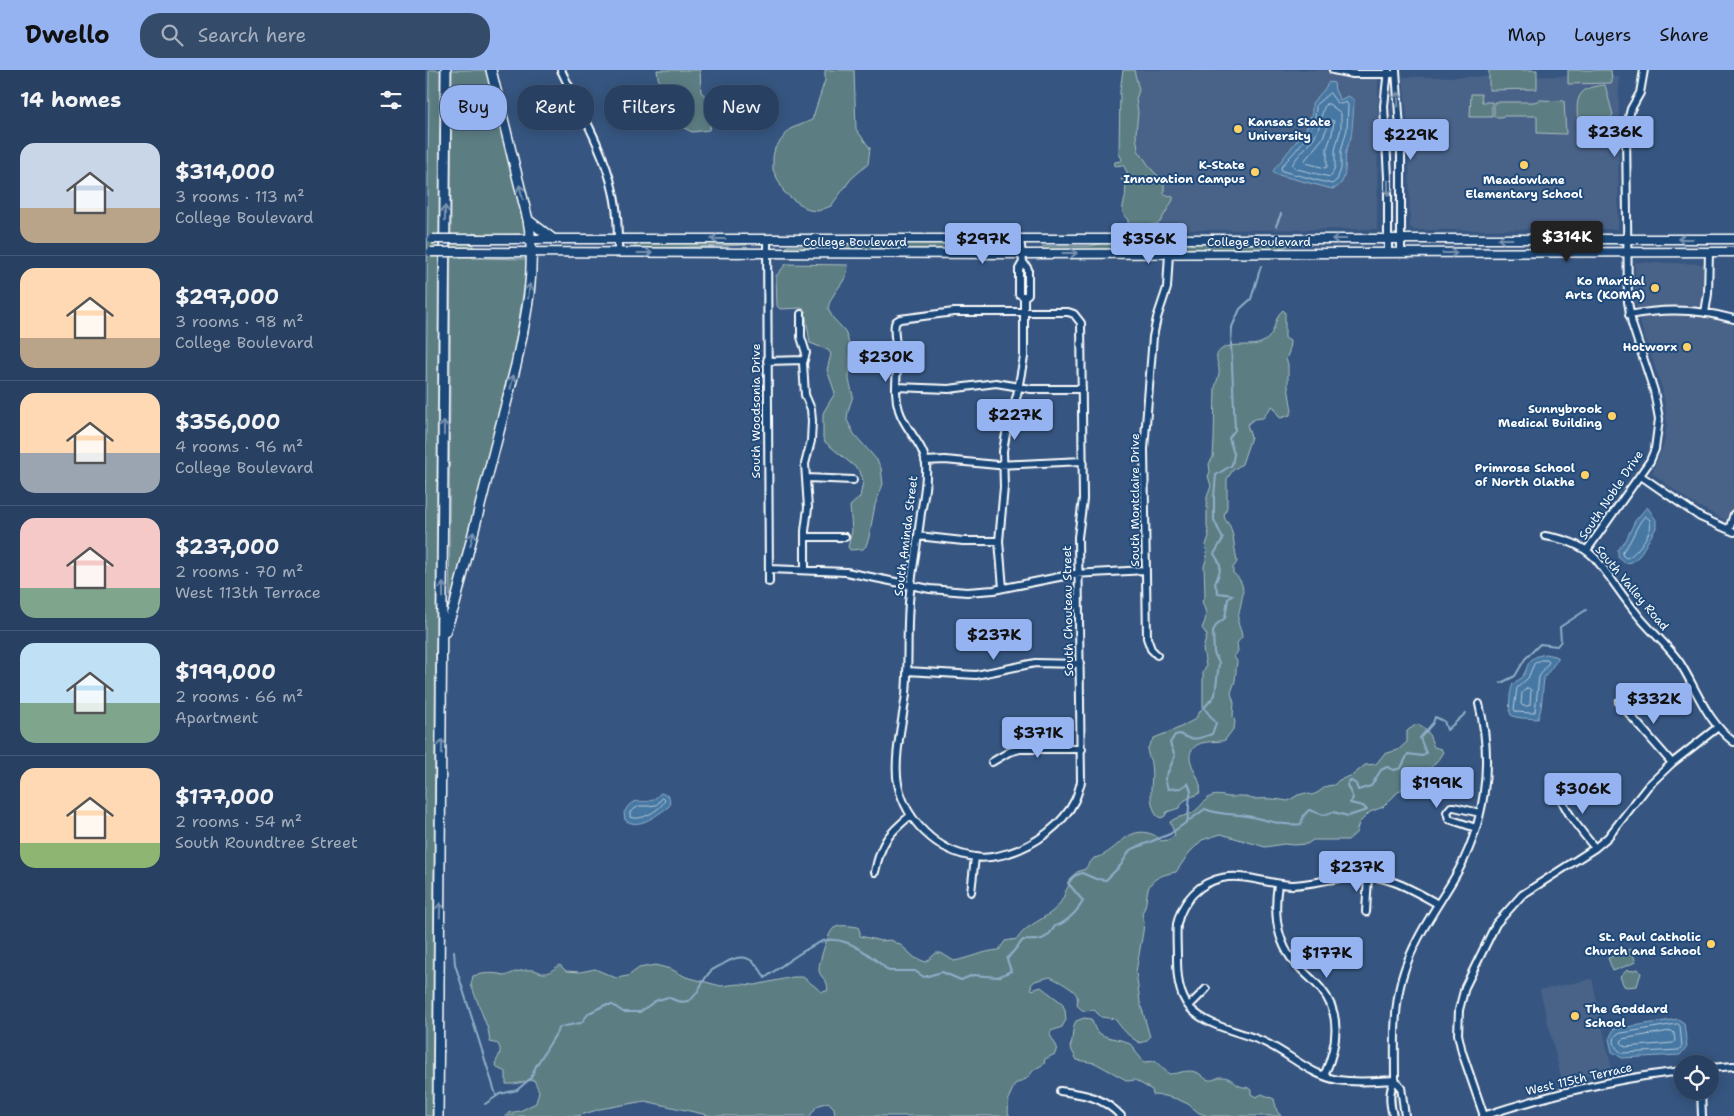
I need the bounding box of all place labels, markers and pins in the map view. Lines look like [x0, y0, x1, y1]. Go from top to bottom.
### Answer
place label: Kansas State University [1248, 114, 1331, 144]
pin: $236K [1580, 116, 1650, 158]
pin: $229K [1376, 118, 1446, 161]
marker: Kansas State University [1232, 123, 1244, 135]
place label: K-State Innovation Campus [1123, 157, 1245, 187]
marker: Meadowlane Elementary School [1518, 159, 1530, 171]
marker: K-State Innovation Campus [1249, 166, 1261, 178]
place label: Meadowlane Elementary School [1465, 172, 1583, 202]
pin: $314K [1532, 220, 1602, 263]
pin: $297K [948, 222, 1018, 265]
pin: $356K [1114, 222, 1184, 265]
place label: Ko Martial Arts (KOMA) [1565, 273, 1645, 303]
marker: Ko Martial Arts (KOMA) [1649, 282, 1661, 294]
place label: Hotworx [1623, 339, 1677, 355]
pin: $230K [851, 340, 921, 383]
marker: Hotworx [1681, 341, 1693, 353]
pin: $227K [980, 398, 1050, 441]
place label: Sunnybrook Medical Building [1498, 401, 1602, 431]
marker: Sunnybrook Medical Building [1606, 410, 1618, 422]
place label: Primrose School of North Olathe [1475, 460, 1575, 490]
marker: Primrose School of North Olathe [1579, 469, 1591, 481]
pin: $237K [959, 618, 1029, 661]
pin: $332K [1619, 682, 1689, 725]
pin: $371K [1003, 716, 1073, 759]
pin: $199K [1402, 766, 1472, 809]
pin: $306K [1548, 772, 1618, 815]
pin: $237K [1322, 850, 1392, 893]
place label: St. Paul Catholic Church and School [1585, 929, 1701, 959]
pin: $177K [1292, 936, 1362, 979]
marker: St. Paul Catholic Church and School [1705, 938, 1717, 950]
place label: The Goddard School [1585, 1001, 1668, 1031]
marker: The Goddard School [1569, 1010, 1581, 1022]

